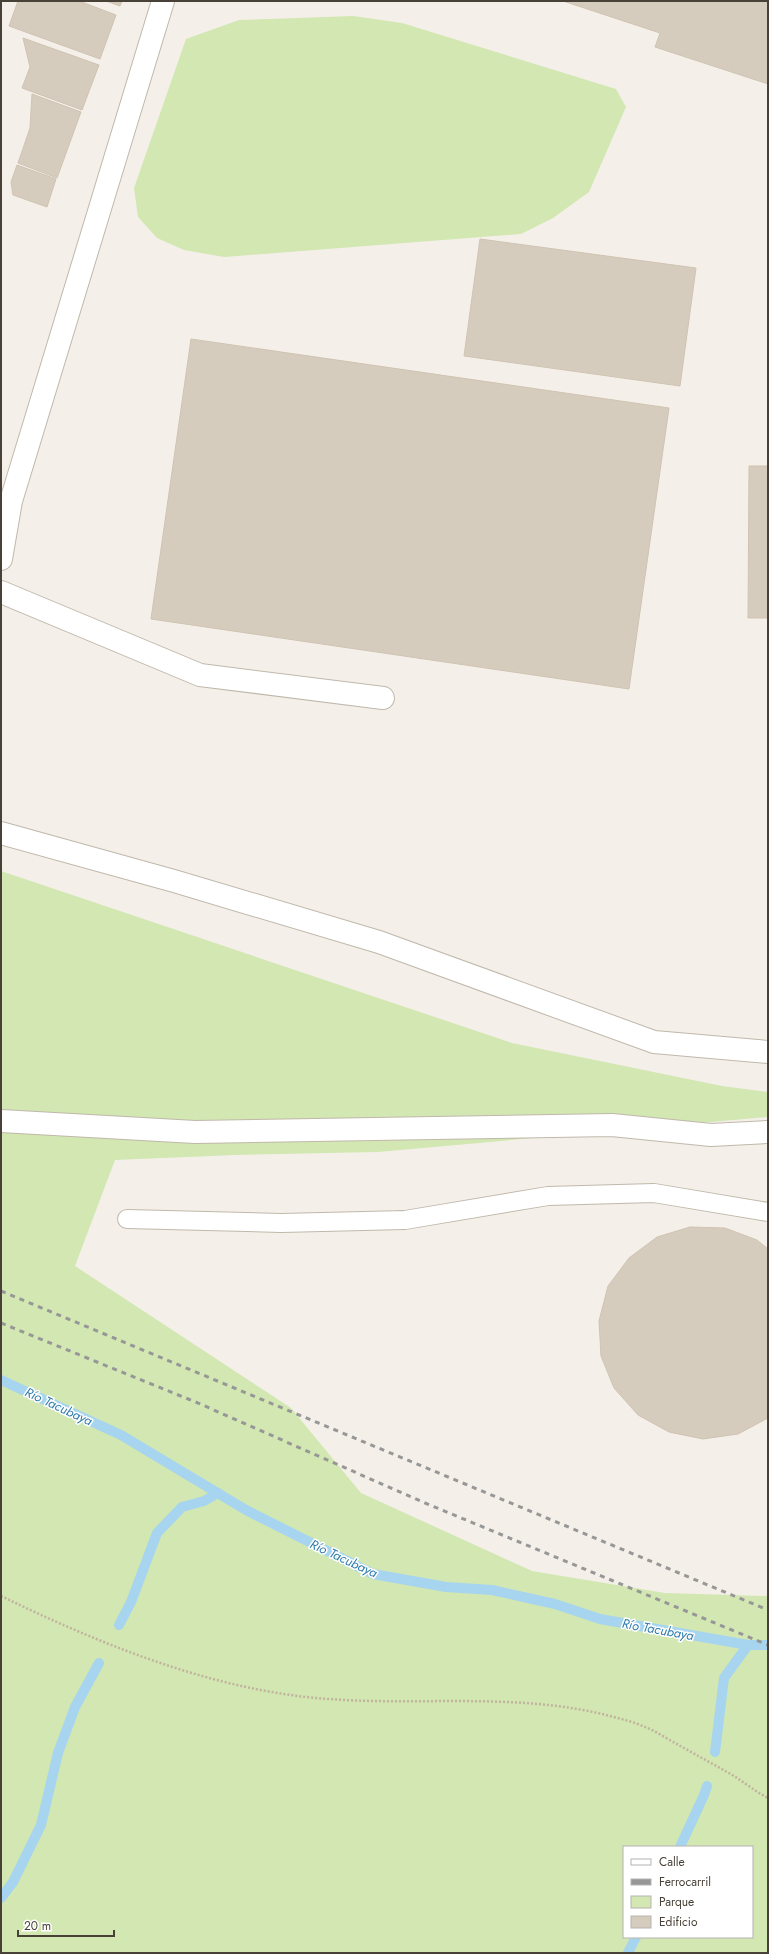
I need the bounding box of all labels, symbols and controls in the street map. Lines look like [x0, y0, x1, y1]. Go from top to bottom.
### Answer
water label: Río Tacubaya [22, 1383, 96, 1430]
water label: Río Tacubaya [307, 1535, 381, 1582]
water label: Río Tacubaya [621, 1614, 695, 1645]
legend [623, 1846, 753, 1938]
text: Calle [659, 1853, 685, 1871]
text: Ferrocarril [659, 1873, 711, 1891]
text: Parque [659, 1893, 694, 1911]
scale bar [18, 1912, 114, 1938]
text: Edificio [659, 1913, 698, 1931]
text: 20 m [24, 1917, 51, 1935]

